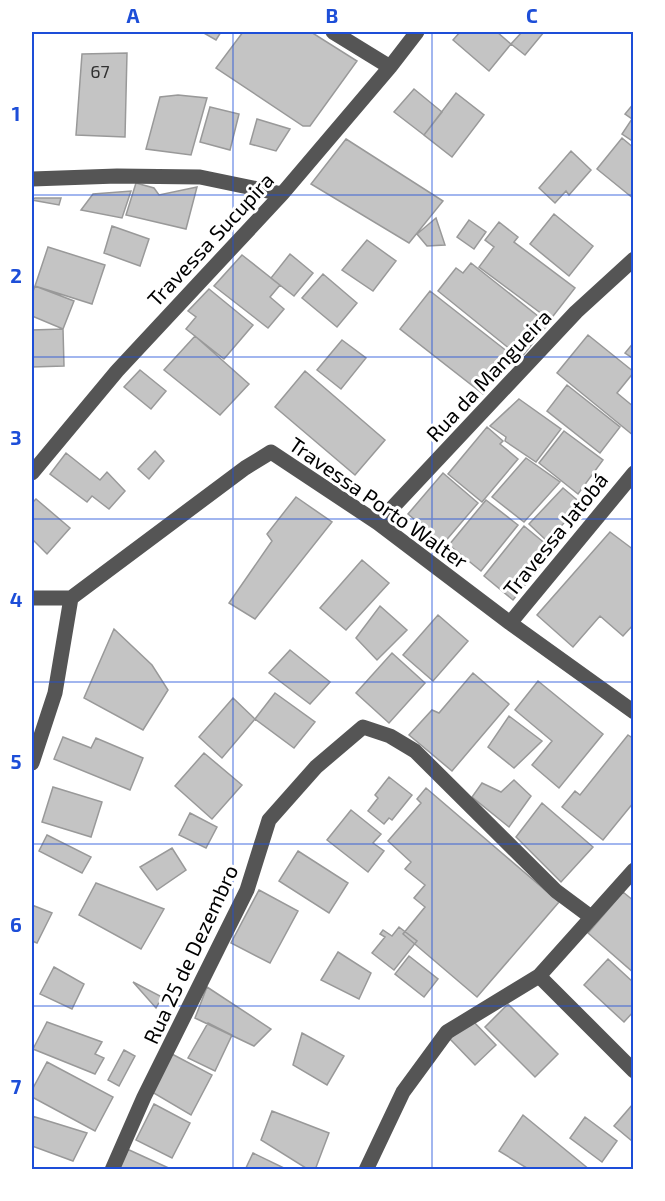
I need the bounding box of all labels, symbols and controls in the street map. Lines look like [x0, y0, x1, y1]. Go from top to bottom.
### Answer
text: A [126, 3, 140, 27]
text: B [326, 3, 338, 27]
text: C [526, 3, 538, 27]
house number: 67 [90, 60, 110, 82]
text: 1 [12, 101, 20, 125]
street label: Travessa Sucupira [142, 167, 278, 311]
text: 2 [10, 263, 22, 287]
street label: Rua da Mangueira [420, 304, 556, 446]
text: 3 [10, 425, 22, 449]
street label: Travessa Porto Walter [285, 431, 473, 573]
street label: Travessa Jatobá [498, 467, 612, 601]
text: 4 [10, 587, 23, 611]
text: 5 [10, 749, 22, 773]
street label: Rua 25 de Dezembro [138, 861, 242, 1047]
text: 6 [10, 912, 22, 936]
text: 7 [11, 1074, 22, 1098]

